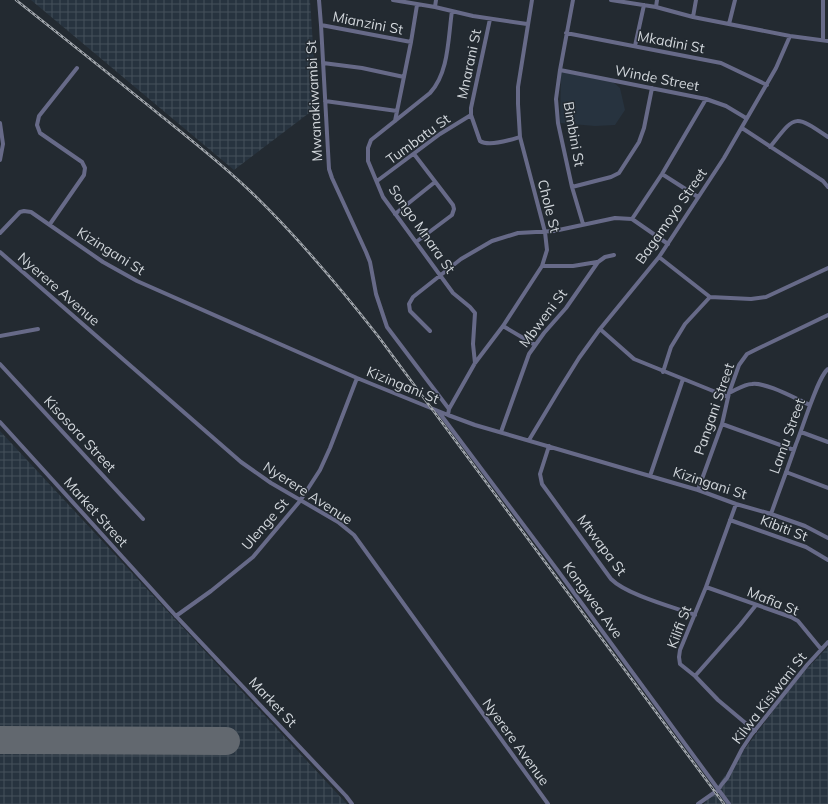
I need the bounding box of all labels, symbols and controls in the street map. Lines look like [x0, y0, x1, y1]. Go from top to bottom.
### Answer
street label: Mianzini St [331, 7, 405, 39]
street label: Mnarani St [453, 27, 485, 101]
street label: Mkadini St [636, 27, 706, 57]
street label: Mwanakiwambi St [302, 40, 326, 162]
street label: Winde Street [613, 61, 701, 95]
street label: Bimbini St [559, 100, 589, 168]
street label: Tumbatu St [382, 110, 454, 168]
street label: Bagamoyo Street [631, 165, 711, 267]
street label: Chole St [534, 178, 564, 234]
street label: Songo Mnara St [385, 181, 459, 277]
street label: Kizingani St [74, 223, 148, 279]
street label: Nyerere Avenue [14, 248, 104, 330]
street label: Mbweni St [515, 285, 571, 351]
street label: Pangani Street [690, 361, 738, 457]
street label: Kizingani St [364, 362, 442, 408]
street label: Kisosora Street [40, 392, 120, 476]
street label: Lamu Street [765, 396, 809, 476]
street label: Nyerere Avenue [260, 457, 356, 529]
street label: Kizingani St [671, 463, 749, 503]
street label: Market Street [60, 474, 132, 551]
street label: Ulenge St [238, 494, 292, 554]
street label: Mtwapa St [573, 511, 631, 579]
street label: Kibiti St [758, 511, 810, 545]
street label: Kongwea Ave [559, 558, 627, 642]
street label: Mafia St [745, 583, 802, 620]
street label: Kilifi St [663, 603, 695, 651]
street label: Kilwa Kisiwani St [728, 649, 810, 747]
street label: Market St [245, 673, 301, 731]
street label: Nyerere Avenue [478, 695, 554, 789]

